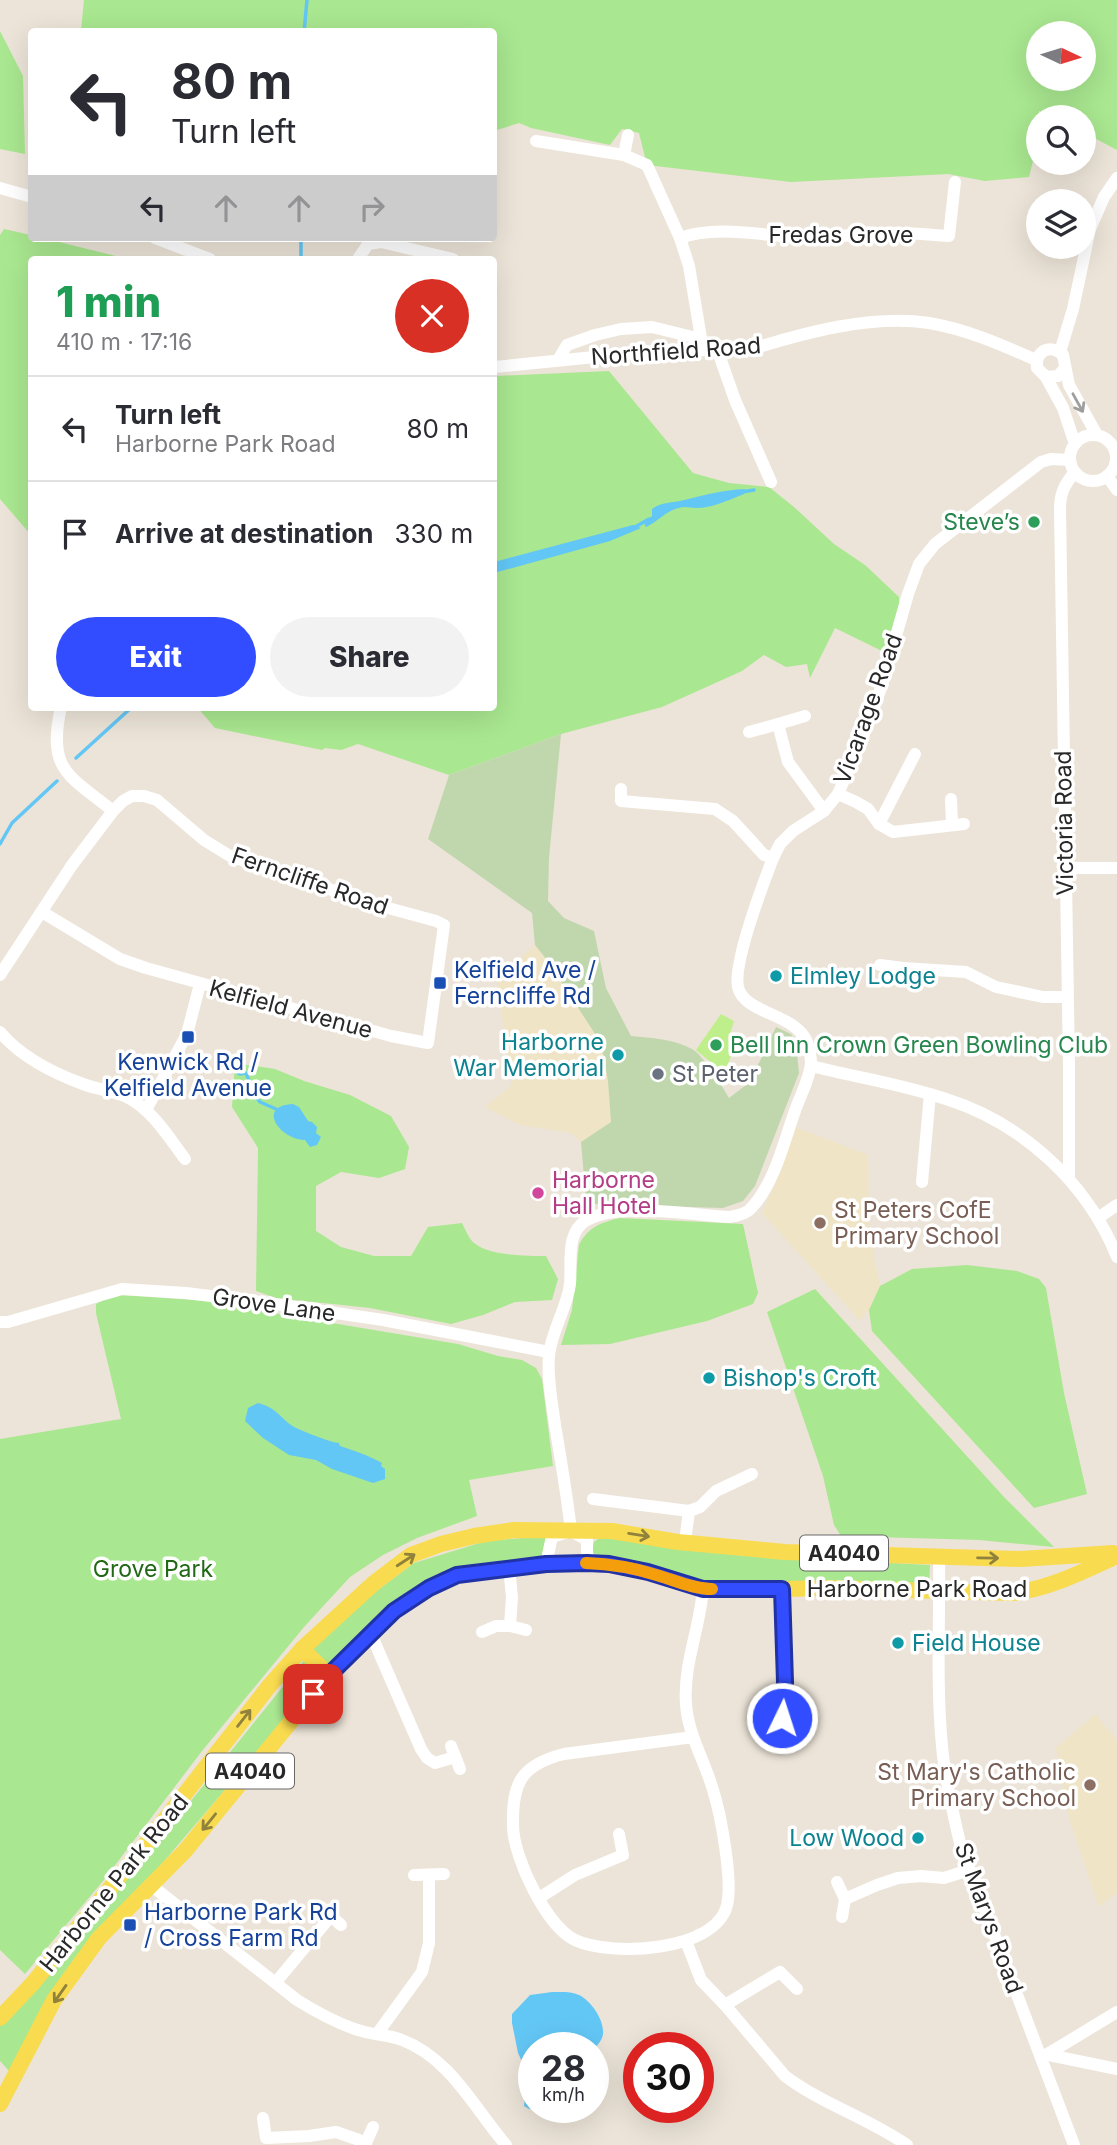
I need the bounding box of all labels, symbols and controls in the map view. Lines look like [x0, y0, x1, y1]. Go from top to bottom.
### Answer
north arrow [1026, 21, 1096, 91]
map controls [1026, 21, 1096, 259]
text: 80 m [171, 52, 292, 111]
icon: left [56, 56, 147, 147]
button: search [1026, 105, 1096, 175]
text: Turn left [171, 112, 296, 151]
icon: left [134, 189, 172, 227]
icon: ahead [207, 189, 245, 227]
icon: ahead [280, 189, 318, 227]
icon: right [353, 189, 391, 227]
button: layers [1026, 189, 1096, 259]
street label: Fredas Grove [769, 221, 913, 249]
text: 1 min [56, 276, 161, 327]
button: close [395, 279, 469, 353]
text: 410 m · 17:16 [56, 328, 192, 356]
street label: Northfield Road [590, 331, 762, 371]
one-way arrow [1072, 392, 1085, 413]
text: Turn left [115, 399, 221, 430]
icon: left [56, 410, 94, 448]
text: 80 m [406, 413, 469, 444]
text: Harborne Park Road [115, 430, 336, 458]
place label: Steve’s [943, 508, 1020, 536]
marker: Steve’s [1026, 514, 1042, 530]
icon: arrive [56, 515, 94, 553]
text: Arrive at destination [115, 518, 374, 549]
text: 330 m [395, 518, 473, 549]
button: Exit [56, 617, 256, 697]
button: Share [270, 617, 469, 697]
street label: Vicarage Road [828, 630, 908, 788]
street label: Victoria Road [1049, 750, 1079, 896]
street label: Ferncliffe Road [228, 841, 392, 921]
place label: Kelfield Ave / Ferncliffe Rd [454, 956, 596, 1010]
place label: Elmley Lodge [790, 962, 936, 990]
marker: Elmley Lodge [768, 968, 784, 984]
street label: Kelfield Avenue [206, 974, 376, 1044]
marker: Kelfield Ave / Ferncliffe Rd [432, 975, 448, 991]
place label: Harborne War Memorial [453, 1028, 604, 1082]
marker: Kenwick Rd / Kelfield Avenue [180, 1029, 196, 1045]
place label: Bell Inn Crown Green Bowling Club [730, 1031, 1108, 1059]
marker: Bell Inn Crown Green Bowling Club [708, 1037, 724, 1053]
marker: Harborne War Memorial [610, 1047, 626, 1063]
place label: Kenwick Rd / Kelfield Avenue [104, 1048, 272, 1102]
place label: St Peter [672, 1060, 758, 1088]
marker: St Peter [650, 1066, 666, 1082]
place label: Harborne Hall Hotel [552, 1166, 657, 1220]
marker: Harborne Hall Hotel [530, 1185, 546, 1201]
place label: St Peters CofE Primary School [834, 1196, 999, 1250]
marker: St Peters CofE Primary School [812, 1215, 828, 1231]
street label: Grove Lane [211, 1283, 337, 1327]
place label: Bishop's Croft [723, 1364, 877, 1392]
marker: Bishop's Croft [701, 1370, 717, 1386]
one-way arrow [627, 1529, 650, 1542]
road number: A4040 [800, 1536, 888, 1570]
one-way arrow [396, 1552, 415, 1567]
one-way arrow [976, 1552, 999, 1565]
park label: Grove Park [93, 1555, 214, 1583]
street label: Harborne Park Road [807, 1575, 1027, 1603]
place label: Field House [912, 1629, 1041, 1657]
marker: Field House [890, 1635, 906, 1651]
pin [283, 1664, 343, 1724]
icon: arrive [294, 1675, 332, 1713]
position arrow [745, 1681, 819, 1755]
one-way arrow [237, 1709, 252, 1728]
road number: A4040 [206, 1754, 294, 1788]
place label: St Mary's Catholic Primary School [877, 1758, 1076, 1812]
marker: St Mary's Catholic Primary School [1082, 1777, 1098, 1793]
street label: Harborne Park Road [34, 1788, 194, 1978]
one-way arrow [201, 1813, 216, 1831]
place label: Low Wood [789, 1824, 904, 1852]
marker: Low Wood [910, 1830, 926, 1846]
street label: St Marys Road [949, 1839, 1029, 1997]
place label: Harborne Park Rd / Cross Farm Rd [144, 1898, 338, 1952]
marker: Harborne Park Rd / Cross Farm Rd [122, 1917, 138, 1933]
one-way arrow [52, 1983, 66, 2003]
speed limit sign: 30 [623, 2032, 714, 2123]
text: 28 [541, 2047, 586, 2089]
text: km/h [542, 2084, 585, 2105]

